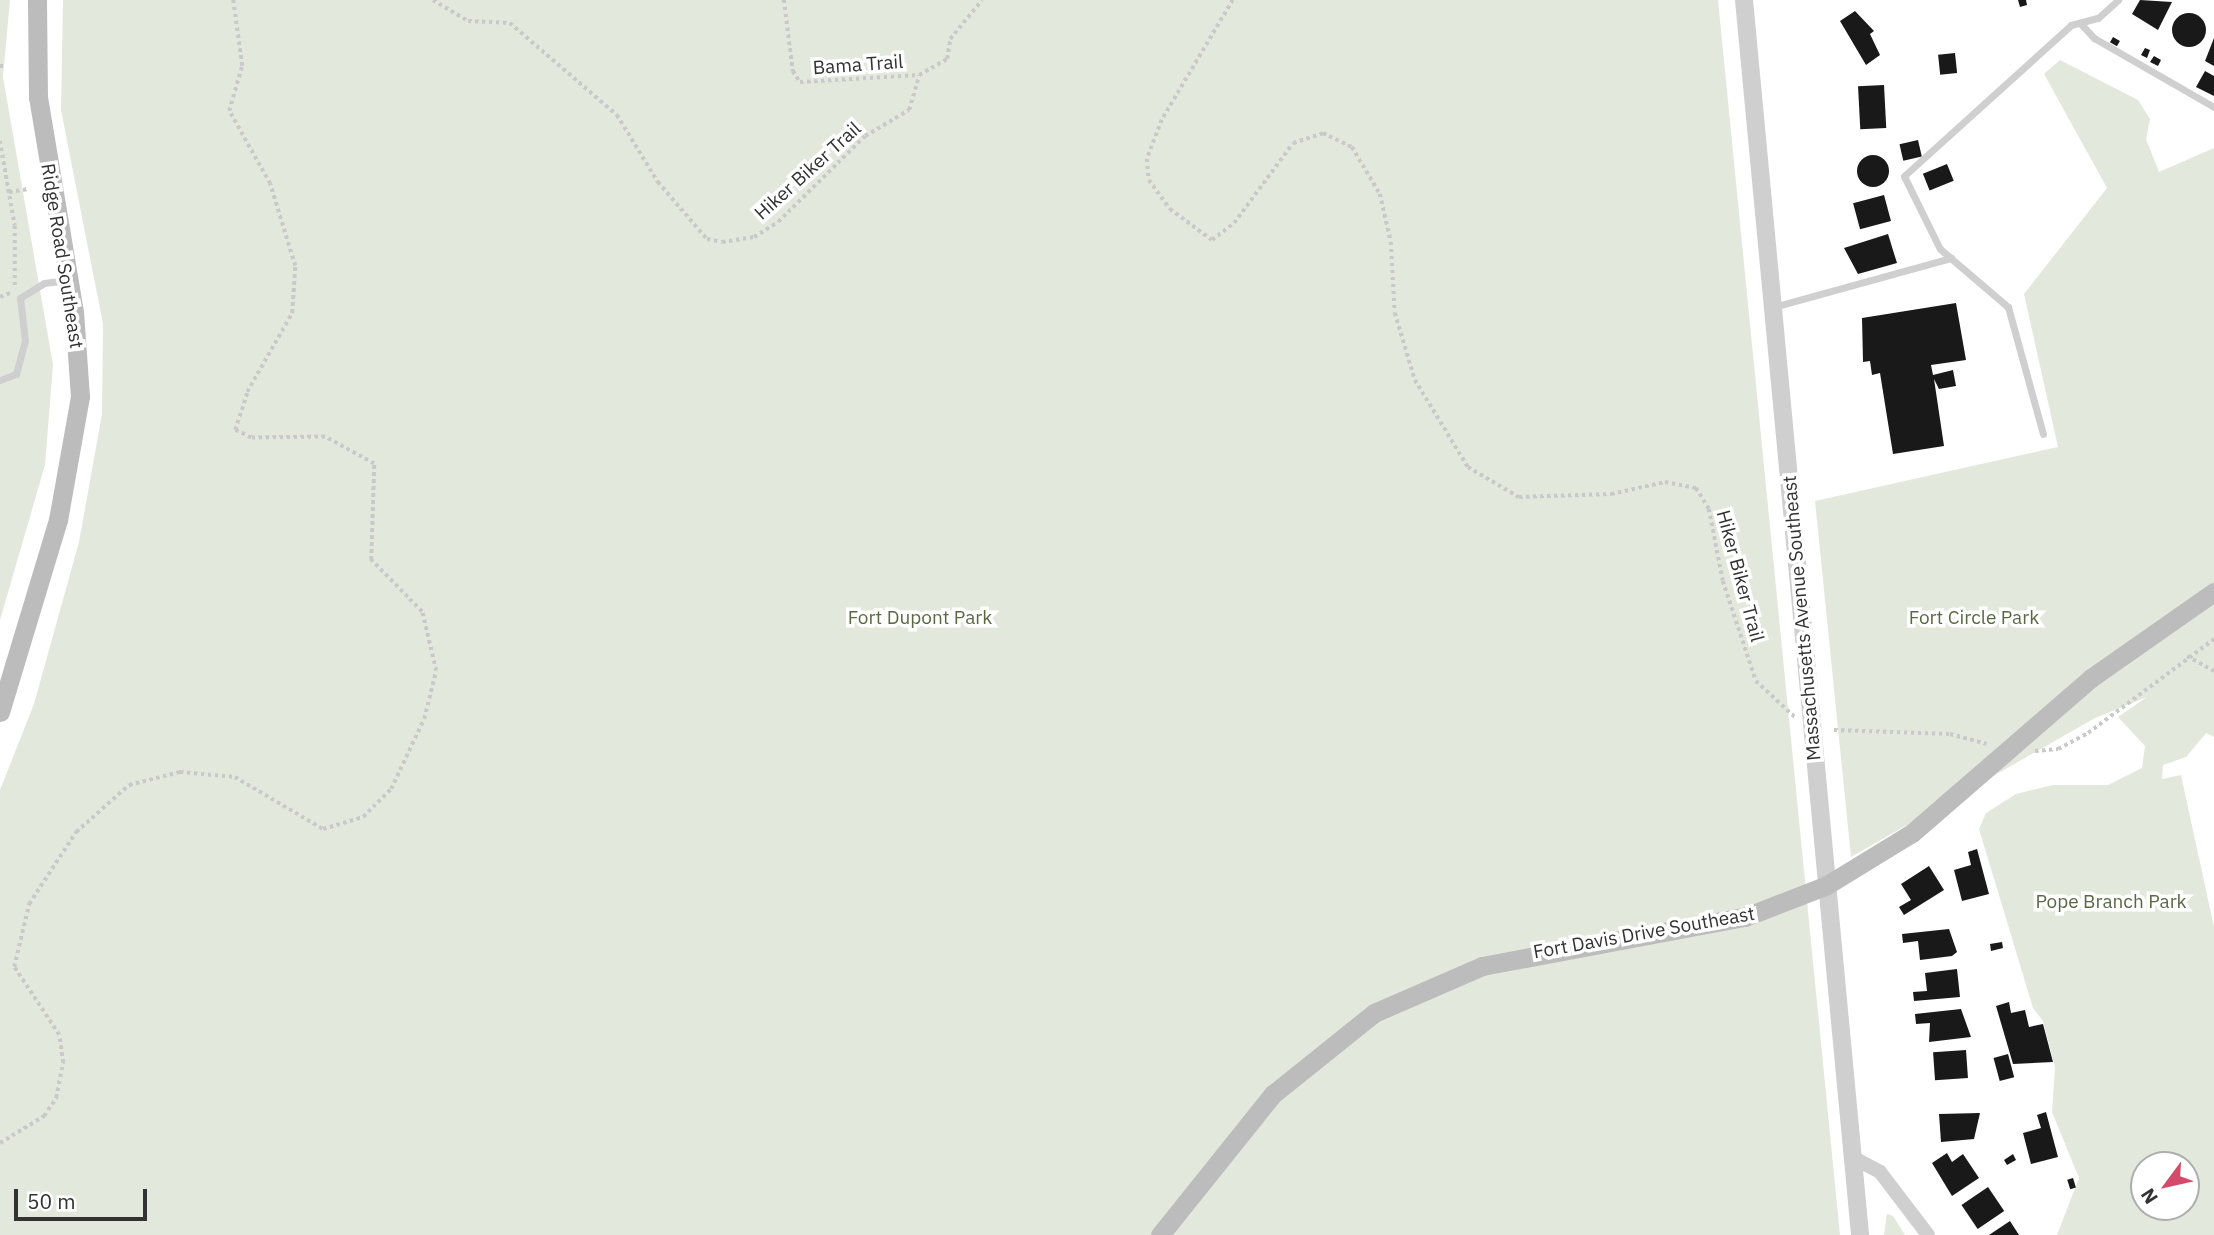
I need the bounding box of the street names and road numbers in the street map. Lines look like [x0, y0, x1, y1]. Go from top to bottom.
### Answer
street label: Bama Trail [812, 50, 904, 80]
street label: Hiker Biker Trail [750, 117, 866, 225]
street label: Ridge Road Southeast [36, 162, 88, 350]
street label: Massachusetts Avenue Southeast [1778, 475, 1826, 761]
street label: Hiker Biker Trail [1711, 508, 1769, 644]
street label: Fort Davis Drive Southeast [1532, 902, 1756, 964]

